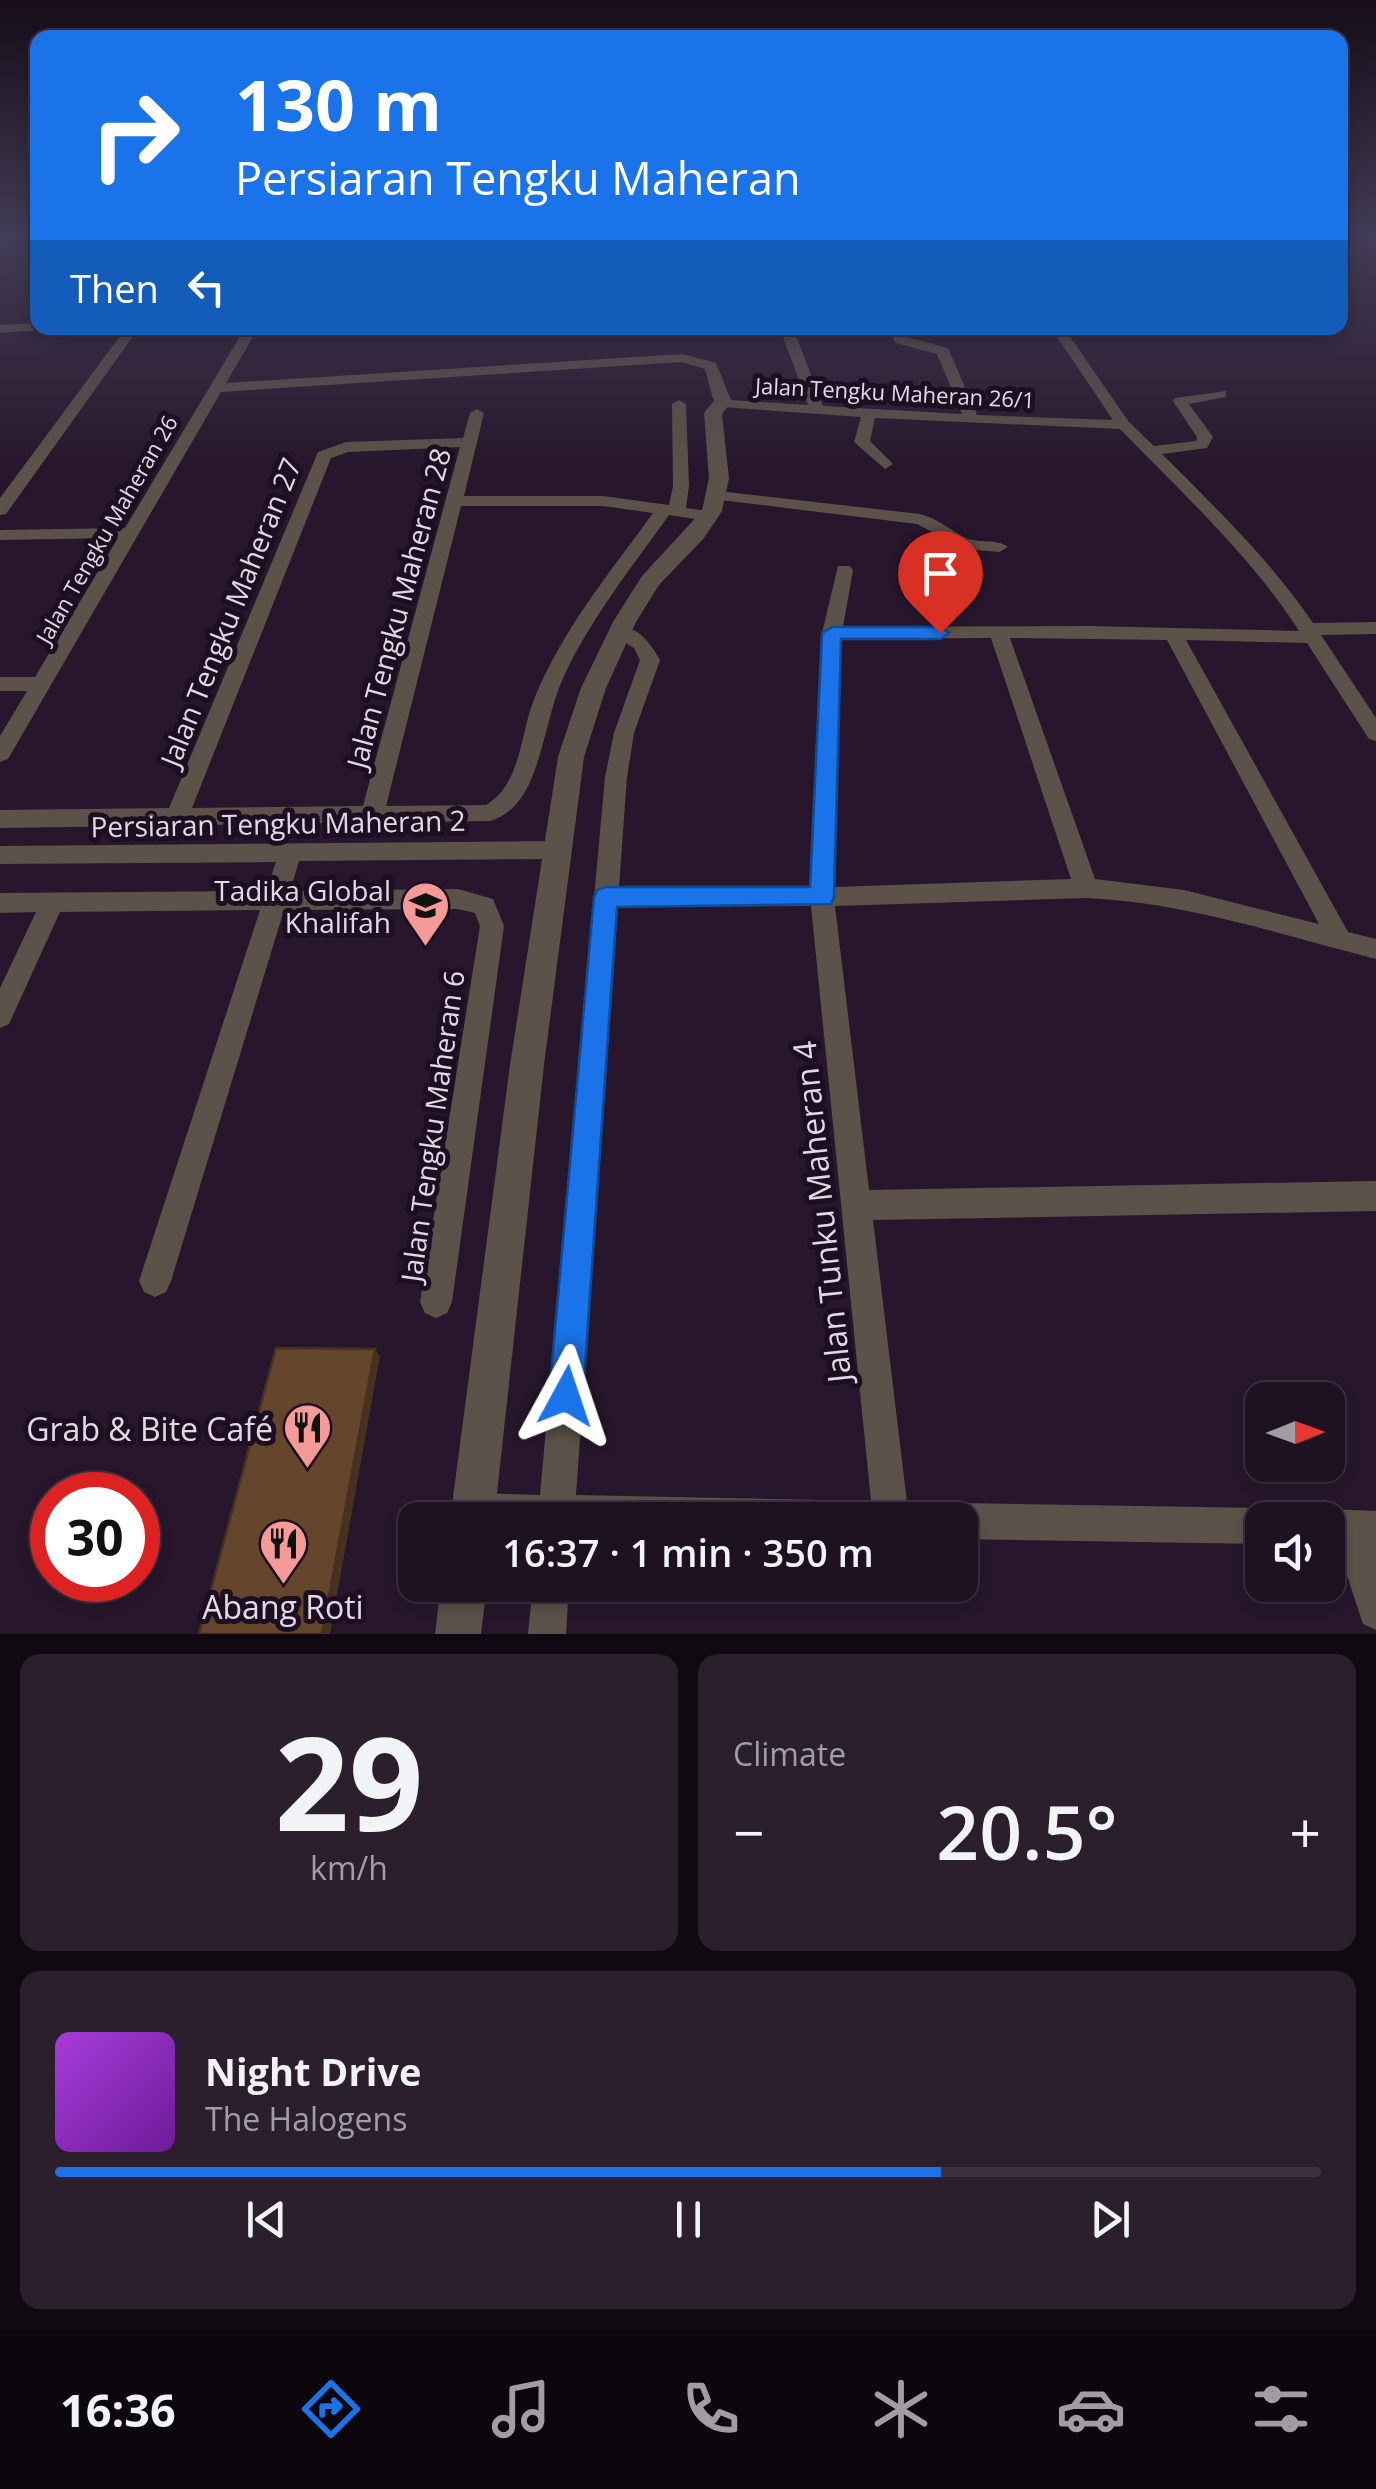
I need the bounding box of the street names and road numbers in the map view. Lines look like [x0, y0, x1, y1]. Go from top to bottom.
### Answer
street label: Jalan Tengku Maheran 26/1 [752, 370, 1036, 414]
street label: Jalan Tengku Maheran 26 [27, 409, 184, 650]
street label: Jalan Tengku Maheran 28 [336, 444, 459, 775]
street label: Jalan Tengku Maheran 27 [149, 452, 309, 775]
street label: Persiaran Tengku Maheran 2 [90, 801, 466, 845]
street label: Jalan Tengku Maheran 6 [391, 968, 473, 1287]
street label: Jalan Tunku Maheran 4 [782, 1039, 861, 1388]

